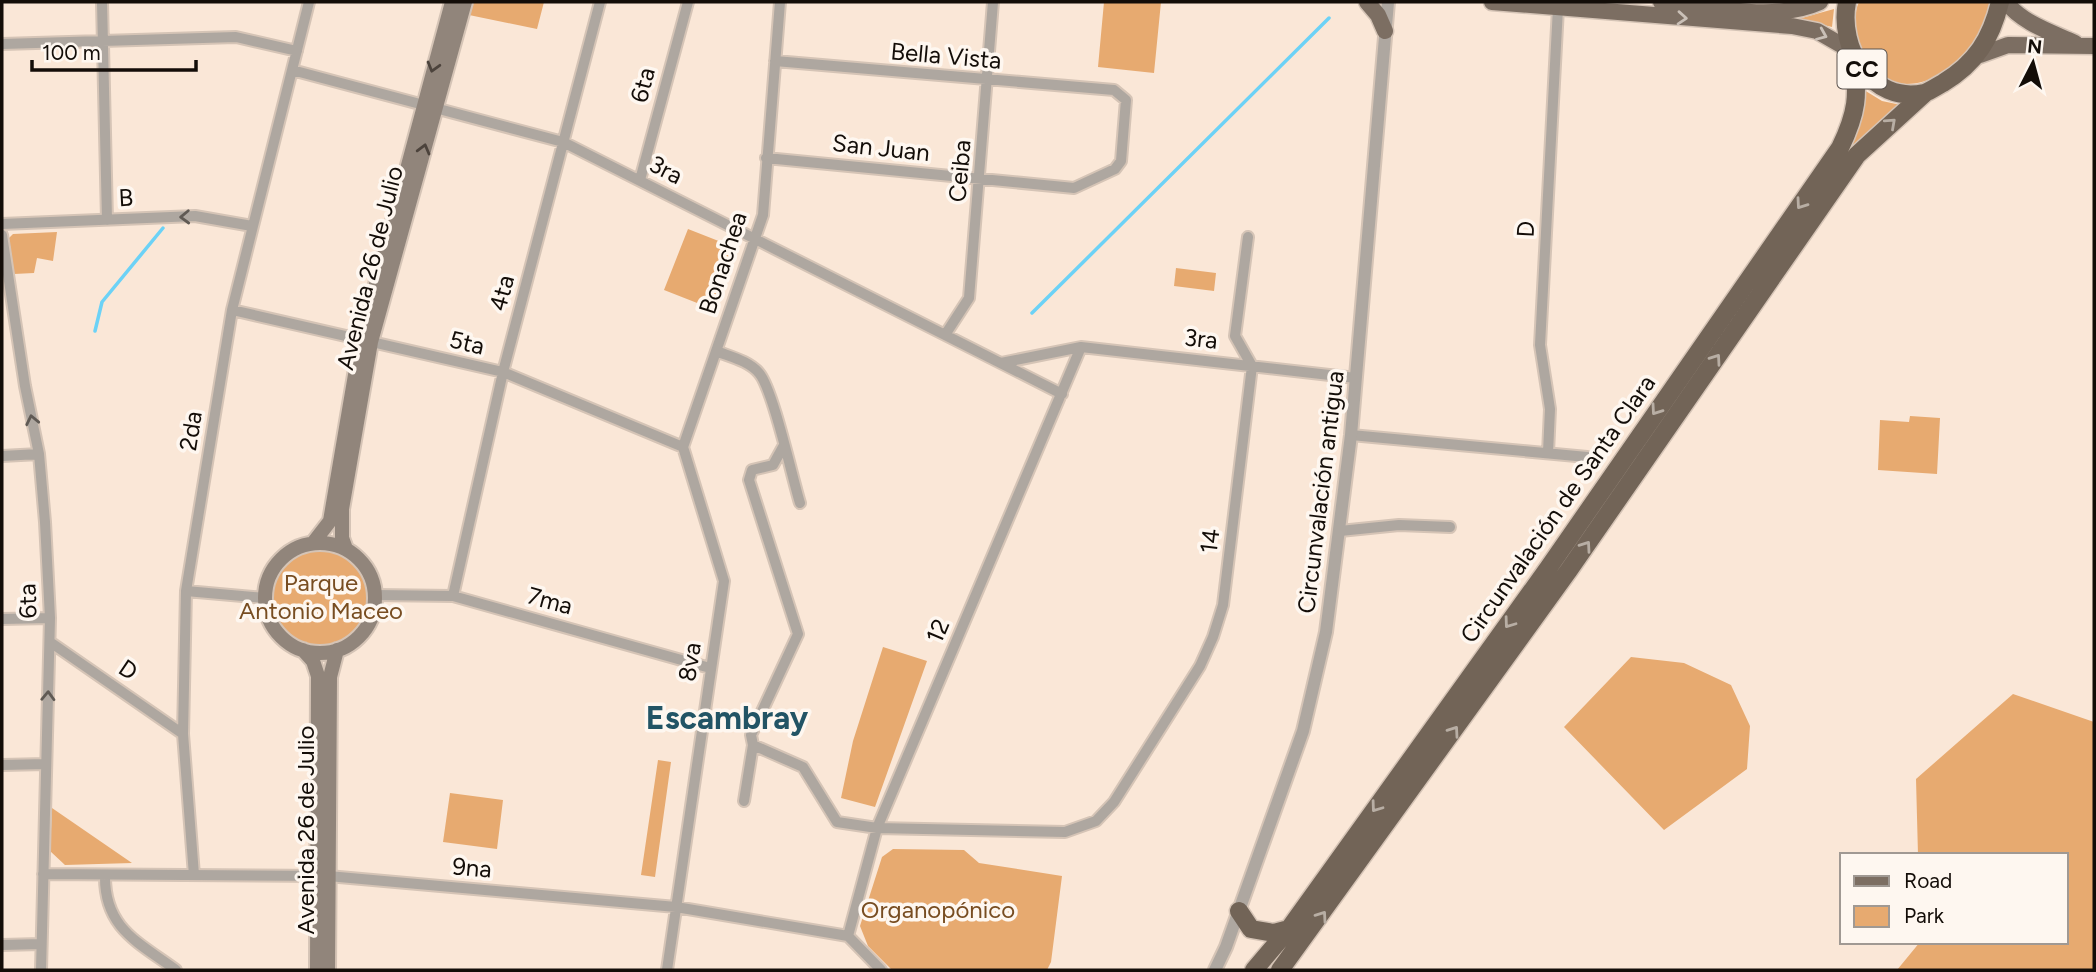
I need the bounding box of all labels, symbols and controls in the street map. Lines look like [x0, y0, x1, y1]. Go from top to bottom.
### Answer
one-way arrow [1677, 10, 1688, 25]
one-way arrow [1815, 27, 1828, 41]
scale bar [32, 28, 196, 72]
north arrow [1998, 28, 2068, 98]
text: N [2026, 34, 2043, 59]
street label: Bella Vista [889, 36, 1003, 75]
text: 100 m [42, 40, 101, 65]
road number: CC [1838, 50, 1886, 88]
one-way arrow [427, 61, 442, 73]
street label: 6ta [624, 64, 661, 105]
one-way arrow [1883, 119, 1896, 131]
street label: San Juan [831, 128, 931, 167]
street label: Ceiba [942, 139, 977, 203]
one-way arrow [416, 143, 430, 155]
street label: 3ra [645, 149, 688, 190]
street label: Avenida 26 de Julio [330, 163, 409, 373]
street label: B [118, 183, 134, 212]
one-way arrow [1797, 196, 1809, 209]
street label: Bonachea [692, 208, 753, 318]
one-way arrow [179, 209, 190, 224]
street label: D [1511, 220, 1540, 238]
street label: 4ta [483, 272, 520, 314]
street label: 3ra [1183, 322, 1219, 355]
street label: 5ta [447, 324, 487, 361]
one-way arrow [1708, 354, 1720, 367]
street label: Circunvalación antigua [1291, 369, 1350, 615]
street label: Circunvalación de Santa Clara [1454, 369, 1661, 648]
one-way arrow [1652, 402, 1664, 415]
street label: 2da [173, 409, 208, 453]
one-way arrow [26, 414, 41, 426]
street label: 14 [1194, 527, 1225, 555]
one-way arrow [1578, 540, 1591, 553]
park label: Parque Antonio Maceo [239, 568, 403, 625]
street label: 7ma [524, 581, 576, 620]
street label: 6ta [12, 583, 43, 619]
street label: 12 [920, 614, 955, 647]
one-way arrow [1505, 615, 1517, 628]
street label: 8va [672, 640, 707, 684]
street label: D [113, 653, 143, 686]
one-way arrow [40, 690, 55, 701]
district label: Escambray [646, 699, 809, 737]
street label: Avenida 26 de Julio [291, 725, 320, 935]
one-way arrow [1446, 726, 1458, 739]
one-way arrow [1372, 799, 1385, 812]
street label: 9na [451, 851, 493, 884]
legend [1840, 853, 2068, 944]
text: Road [1904, 868, 1952, 893]
park label: Organopónico [861, 895, 1015, 924]
text: Park [1904, 903, 1945, 928]
one-way arrow [1314, 911, 1326, 924]

